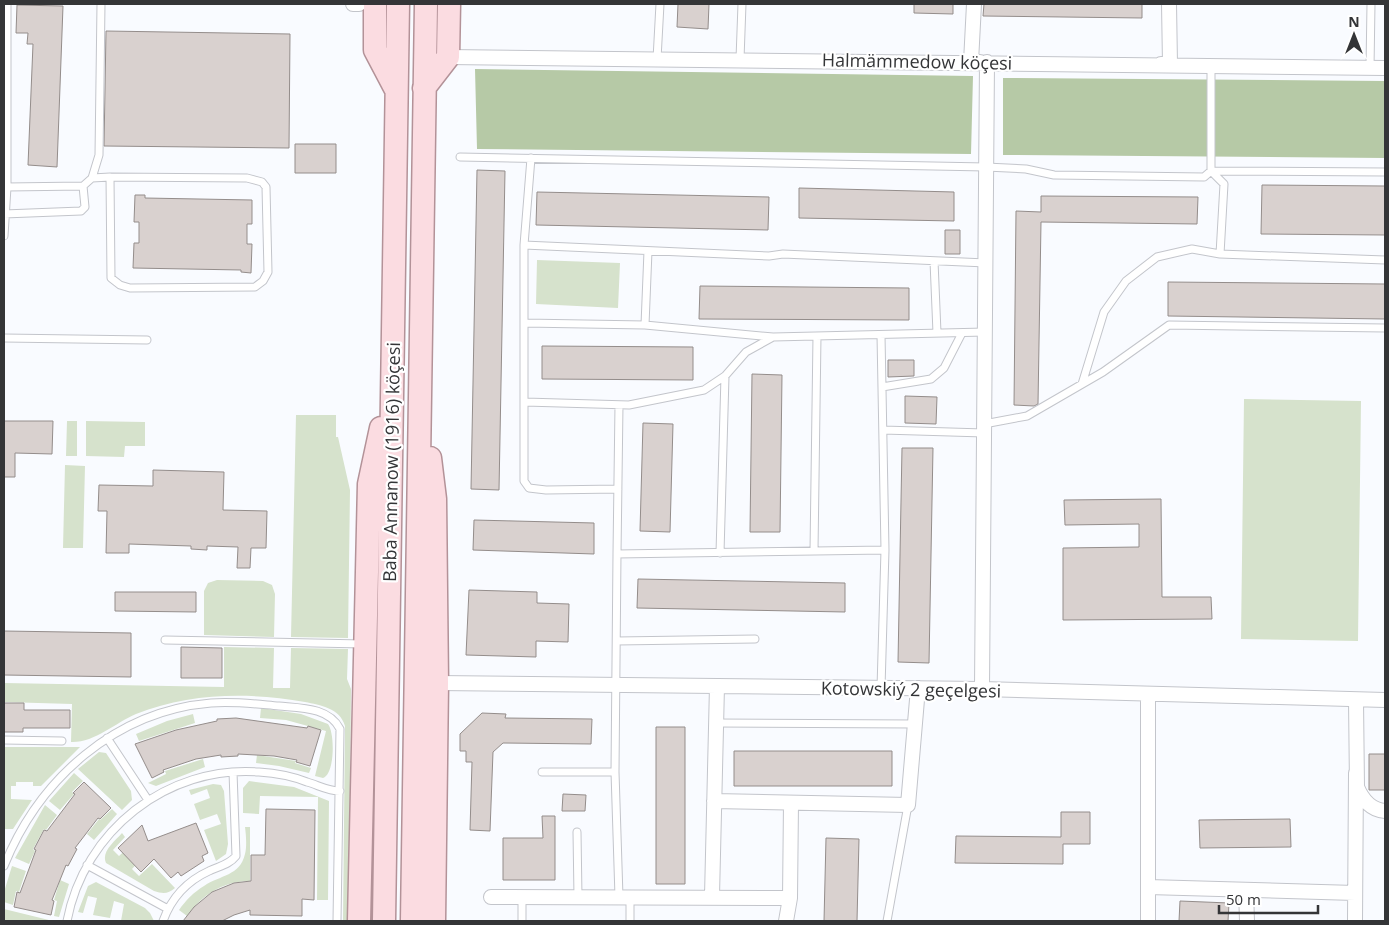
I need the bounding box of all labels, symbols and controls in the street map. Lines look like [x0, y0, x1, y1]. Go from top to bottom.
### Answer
north arrow [1329, 10, 1379, 60]
text: N [1348, 12, 1360, 31]
street label: Halmämmedow köçesi [822, 47, 1012, 75]
street label: Baba Annanow (1916) köçesi [377, 342, 405, 582]
street label: Kotowskiý 2 geçelgesi [821, 675, 1001, 703]
scale bar [1219, 882, 1318, 914]
text: 50 m [1226, 889, 1261, 909]

